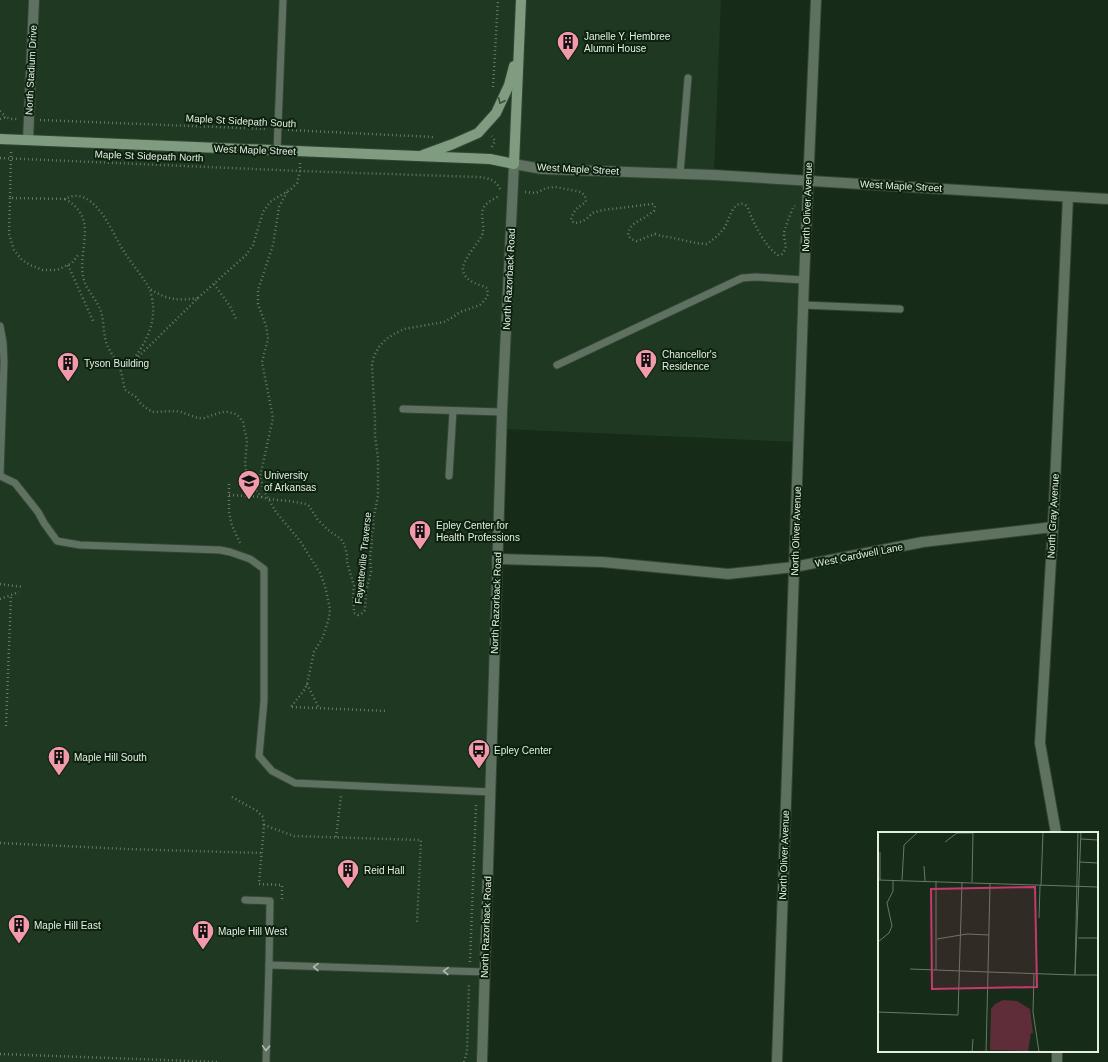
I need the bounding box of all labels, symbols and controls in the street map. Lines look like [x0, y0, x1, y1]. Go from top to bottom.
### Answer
street label: North Stadium Drive [23, 24, 39, 115]
building icon: Janelle Y. Hembree Alumni House [555, 29, 581, 62]
place label: Janelle Y. Hembree Alumni House [584, 31, 671, 54]
one-way arrow [498, 96, 506, 104]
street label: Maple St Sidepath South [185, 113, 297, 129]
street label: West Maple Street [214, 143, 296, 157]
street label: Maple St Sidepath North [94, 149, 204, 163]
street label: West Maple Street [537, 161, 619, 177]
street label: North Oliver Avenue [800, 162, 814, 252]
street label: West Maple Street [860, 178, 942, 194]
street label: North Razorback Road [501, 228, 517, 330]
building icon: Chancellor's Residence [633, 347, 659, 380]
place label: Chancellor's Residence [662, 349, 717, 372]
building icon: Tyson Building [55, 350, 81, 383]
place label: Tyson Building [84, 358, 149, 369]
school or university icon: University of Arkansas [236, 468, 262, 501]
place label: University of Arkansas [264, 470, 316, 493]
street label: North Gray Avenue [1045, 473, 1061, 559]
street label: North Oliver Avenue [789, 486, 803, 576]
street label: Fayetteville Traverse [353, 511, 373, 604]
building icon: Epley Center for Health Professions [407, 518, 433, 551]
place label: Epley Center for Health Professions [436, 520, 520, 543]
street label: West Cardwell Lane [814, 541, 904, 569]
street label: North Razorback Road [489, 552, 503, 654]
bus stop icon: Epley Center [466, 737, 492, 770]
building icon: Maple Hill South [46, 744, 72, 777]
place label: Epley Center [494, 745, 552, 756]
place label: Maple Hill South [74, 752, 147, 763]
street label: North Oliver Avenue [777, 810, 791, 900]
inset map [878, 832, 1098, 1052]
building icon: Reid Hall [335, 857, 361, 890]
place label: Reid Hall [364, 865, 405, 876]
street label: North Razorback Road [479, 876, 493, 978]
building icon: Maple Hill East [6, 912, 32, 945]
building icon: Maple Hill West [190, 918, 216, 951]
place label: Maple Hill East [34, 920, 101, 931]
place label: Maple Hill West [218, 926, 287, 937]
one-way arrow [313, 962, 319, 971]
one-way arrow [443, 967, 449, 975]
one-way arrow [262, 1045, 270, 1051]

